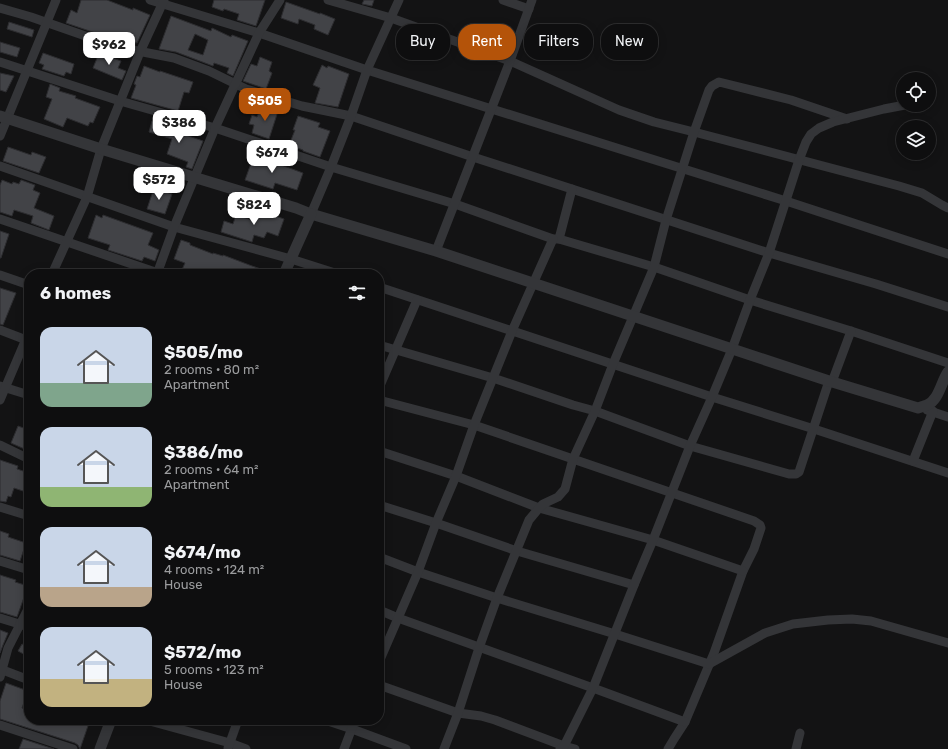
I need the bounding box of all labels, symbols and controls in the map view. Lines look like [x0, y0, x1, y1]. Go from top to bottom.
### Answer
chip: Buy [396, 24, 450, 60]
chip: Rent [458, 24, 516, 60]
chip: Filters [524, 24, 593, 60]
chip: New [601, 24, 658, 60]
pin: $962 [85, 32, 133, 66]
text: $962 [92, 37, 126, 52]
map controls [896, 72, 936, 160]
button: locate [896, 72, 936, 112]
pin: $505 [241, 88, 289, 122]
text: $505 [248, 93, 282, 108]
pin: $386 [155, 110, 203, 144]
text: $386 [162, 115, 196, 130]
button: layers [896, 120, 936, 160]
pin: $674 [248, 140, 296, 174]
text: $674 [256, 145, 288, 160]
pin: $572 [135, 167, 183, 201]
text: $572 [143, 172, 175, 187]
pin: $824 [230, 192, 278, 226]
text: $824 [237, 197, 271, 212]
icon: filters [346, 282, 368, 304]
text: 6 homes [40, 283, 111, 303]
text: $505/mo [164, 342, 243, 362]
icon: home [72, 343, 120, 391]
text: 2 rooms · 80 m² [164, 362, 259, 377]
text: Apartment [164, 377, 229, 392]
text: $386/mo [164, 442, 243, 462]
icon: home [72, 443, 120, 491]
text: 2 rooms · 64 m² [164, 462, 259, 477]
text: Apartment [164, 477, 229, 492]
text: $674/mo [164, 542, 241, 562]
icon: home [72, 543, 120, 591]
text: 4 rooms · 124 m² [164, 562, 264, 577]
text: House [164, 577, 202, 592]
text: $572/mo [164, 642, 241, 662]
icon: home [72, 643, 120, 691]
text: 5 rooms · 123 m² [164, 662, 264, 677]
text: House [164, 677, 202, 692]

